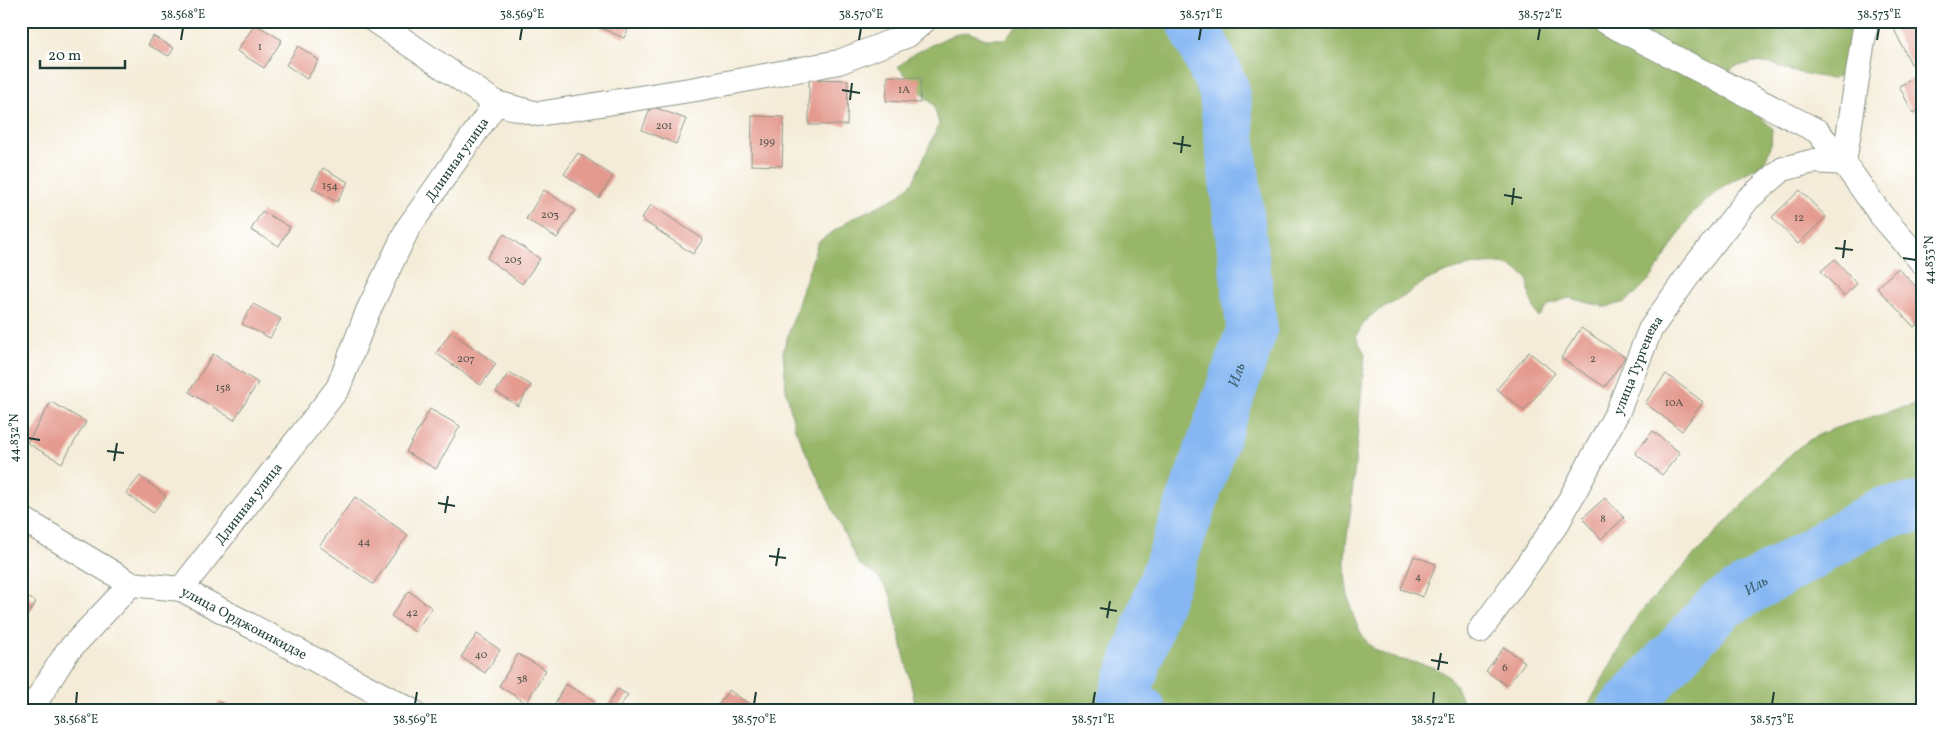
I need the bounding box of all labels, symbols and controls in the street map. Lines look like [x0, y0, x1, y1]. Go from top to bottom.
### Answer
text: 38.568°E [161, 7, 205, 23]
text: 38.569°E [500, 7, 544, 23]
text: 38.570°E [839, 7, 883, 23]
text: 38.571°E [1180, 7, 1222, 23]
text: 38.572°E [1518, 7, 1562, 23]
text: 38.573°E [1857, 7, 1901, 23]
scale bar [40, 38, 125, 70]
house number: 1 [258, 40, 262, 55]
text: 20 m [48, 46, 81, 67]
house number: 1А [898, 83, 910, 98]
street label: Длинная улица [421, 114, 494, 206]
house number: 201 [656, 119, 672, 134]
house number: 199 [759, 135, 775, 150]
house number: 154 [322, 179, 338, 194]
house number: 203 [541, 208, 559, 223]
house number: 12 [1794, 211, 1804, 226]
text: 44.833°N [1922, 235, 1938, 284]
house number: 205 [504, 253, 522, 268]
street label: улица Тургенева [1609, 312, 1668, 418]
house number: 207 [457, 352, 475, 367]
house number: 2 [1590, 352, 1596, 367]
water label: Иль [1224, 360, 1252, 391]
house number: 158 [215, 381, 231, 396]
house number: 10А [1665, 396, 1684, 411]
text: 44.832°N [7, 413, 23, 463]
street label: Длинная улица [211, 459, 287, 549]
house number: 8 [1600, 512, 1606, 527]
house number: 44 [357, 535, 371, 550]
house number: 4 [1415, 570, 1422, 585]
water label: Иль [1740, 571, 1772, 602]
street label: улица Орджоникидзе [177, 583, 310, 665]
house number: 42 [406, 606, 418, 621]
house number: 40 [475, 648, 488, 663]
house number: 6 [1502, 661, 1508, 676]
house number: 38 [516, 672, 528, 687]
text: 38.568°E [54, 712, 98, 728]
text: 38.569°E [393, 712, 437, 728]
text: 38.570°E [732, 712, 776, 728]
text: 38.571°E [1072, 712, 1114, 728]
text: 38.572°E [1411, 712, 1455, 728]
text: 38.573°E [1750, 712, 1794, 728]

